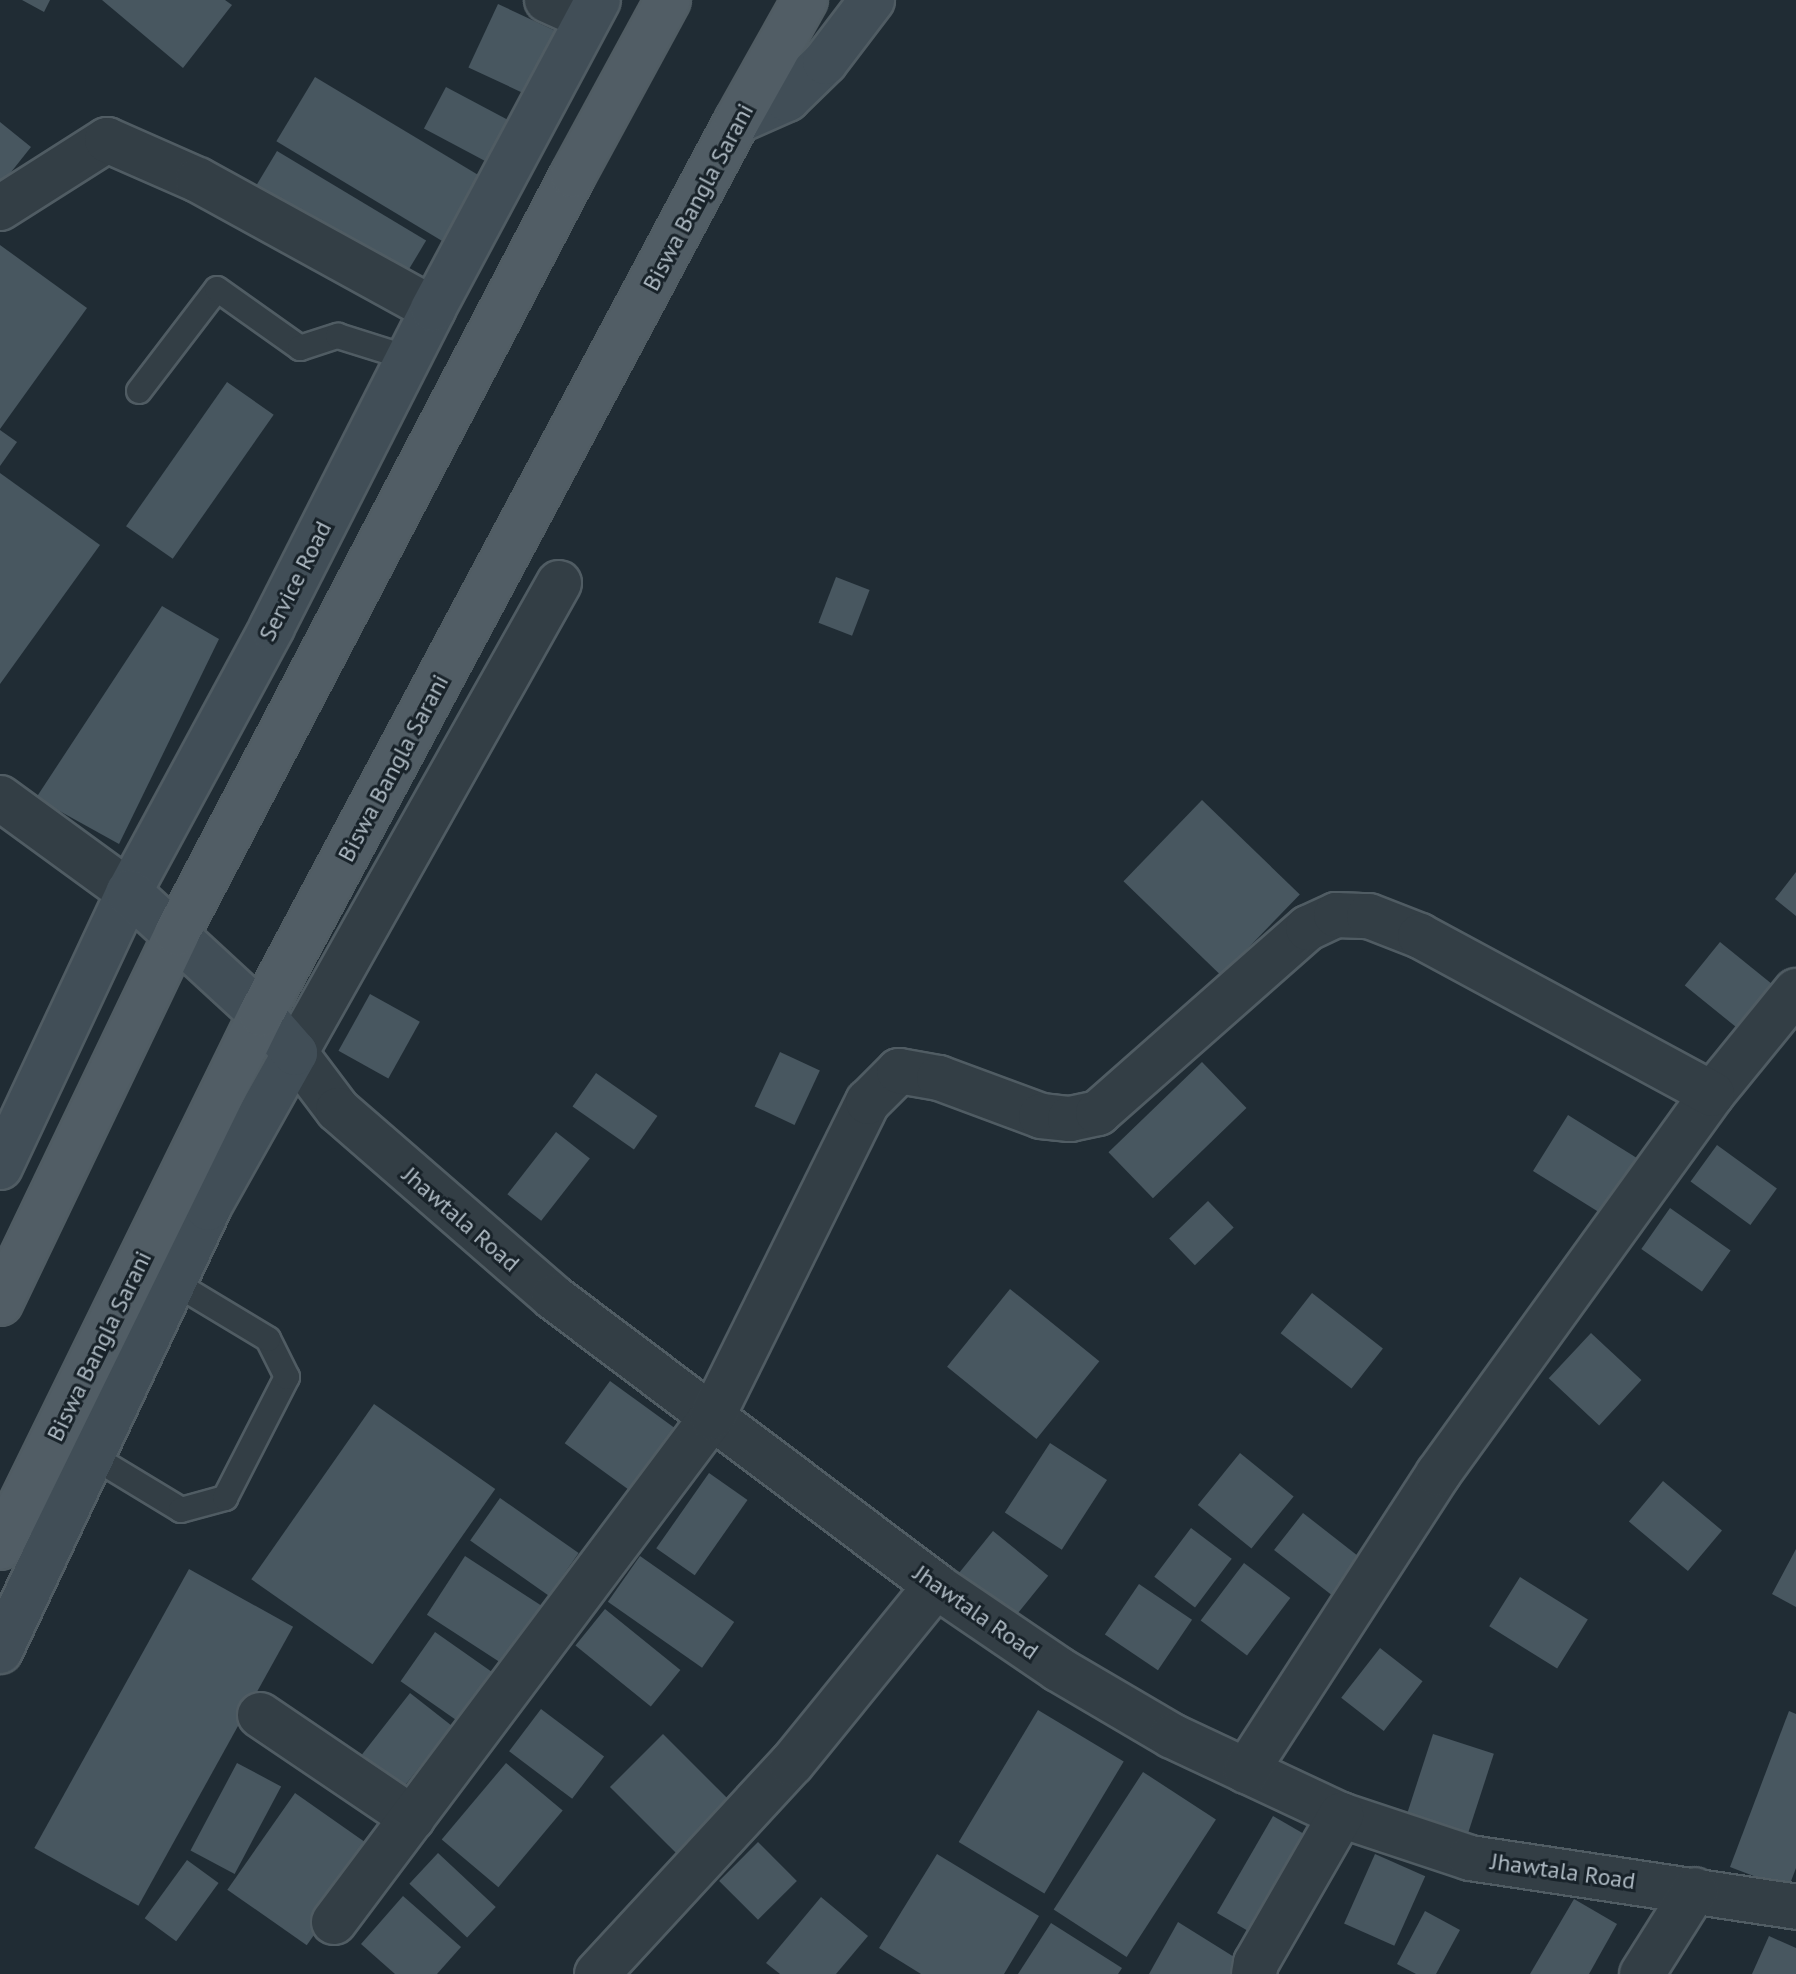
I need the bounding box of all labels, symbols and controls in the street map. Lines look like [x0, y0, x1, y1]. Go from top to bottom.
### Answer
street label: Biswa Bangla Sarani [636, 98, 760, 296]
street label: Service Road [252, 516, 338, 646]
street label: Biswa Bangla Sarani [331, 669, 455, 867]
street label: Jhawtala Road [397, 1160, 525, 1278]
street label: Biswa Bangla Sarani [40, 1246, 158, 1446]
street label: Jhawtala Road [908, 1558, 1044, 1666]
street label: Jhawtala Road [1489, 1847, 1637, 1895]

